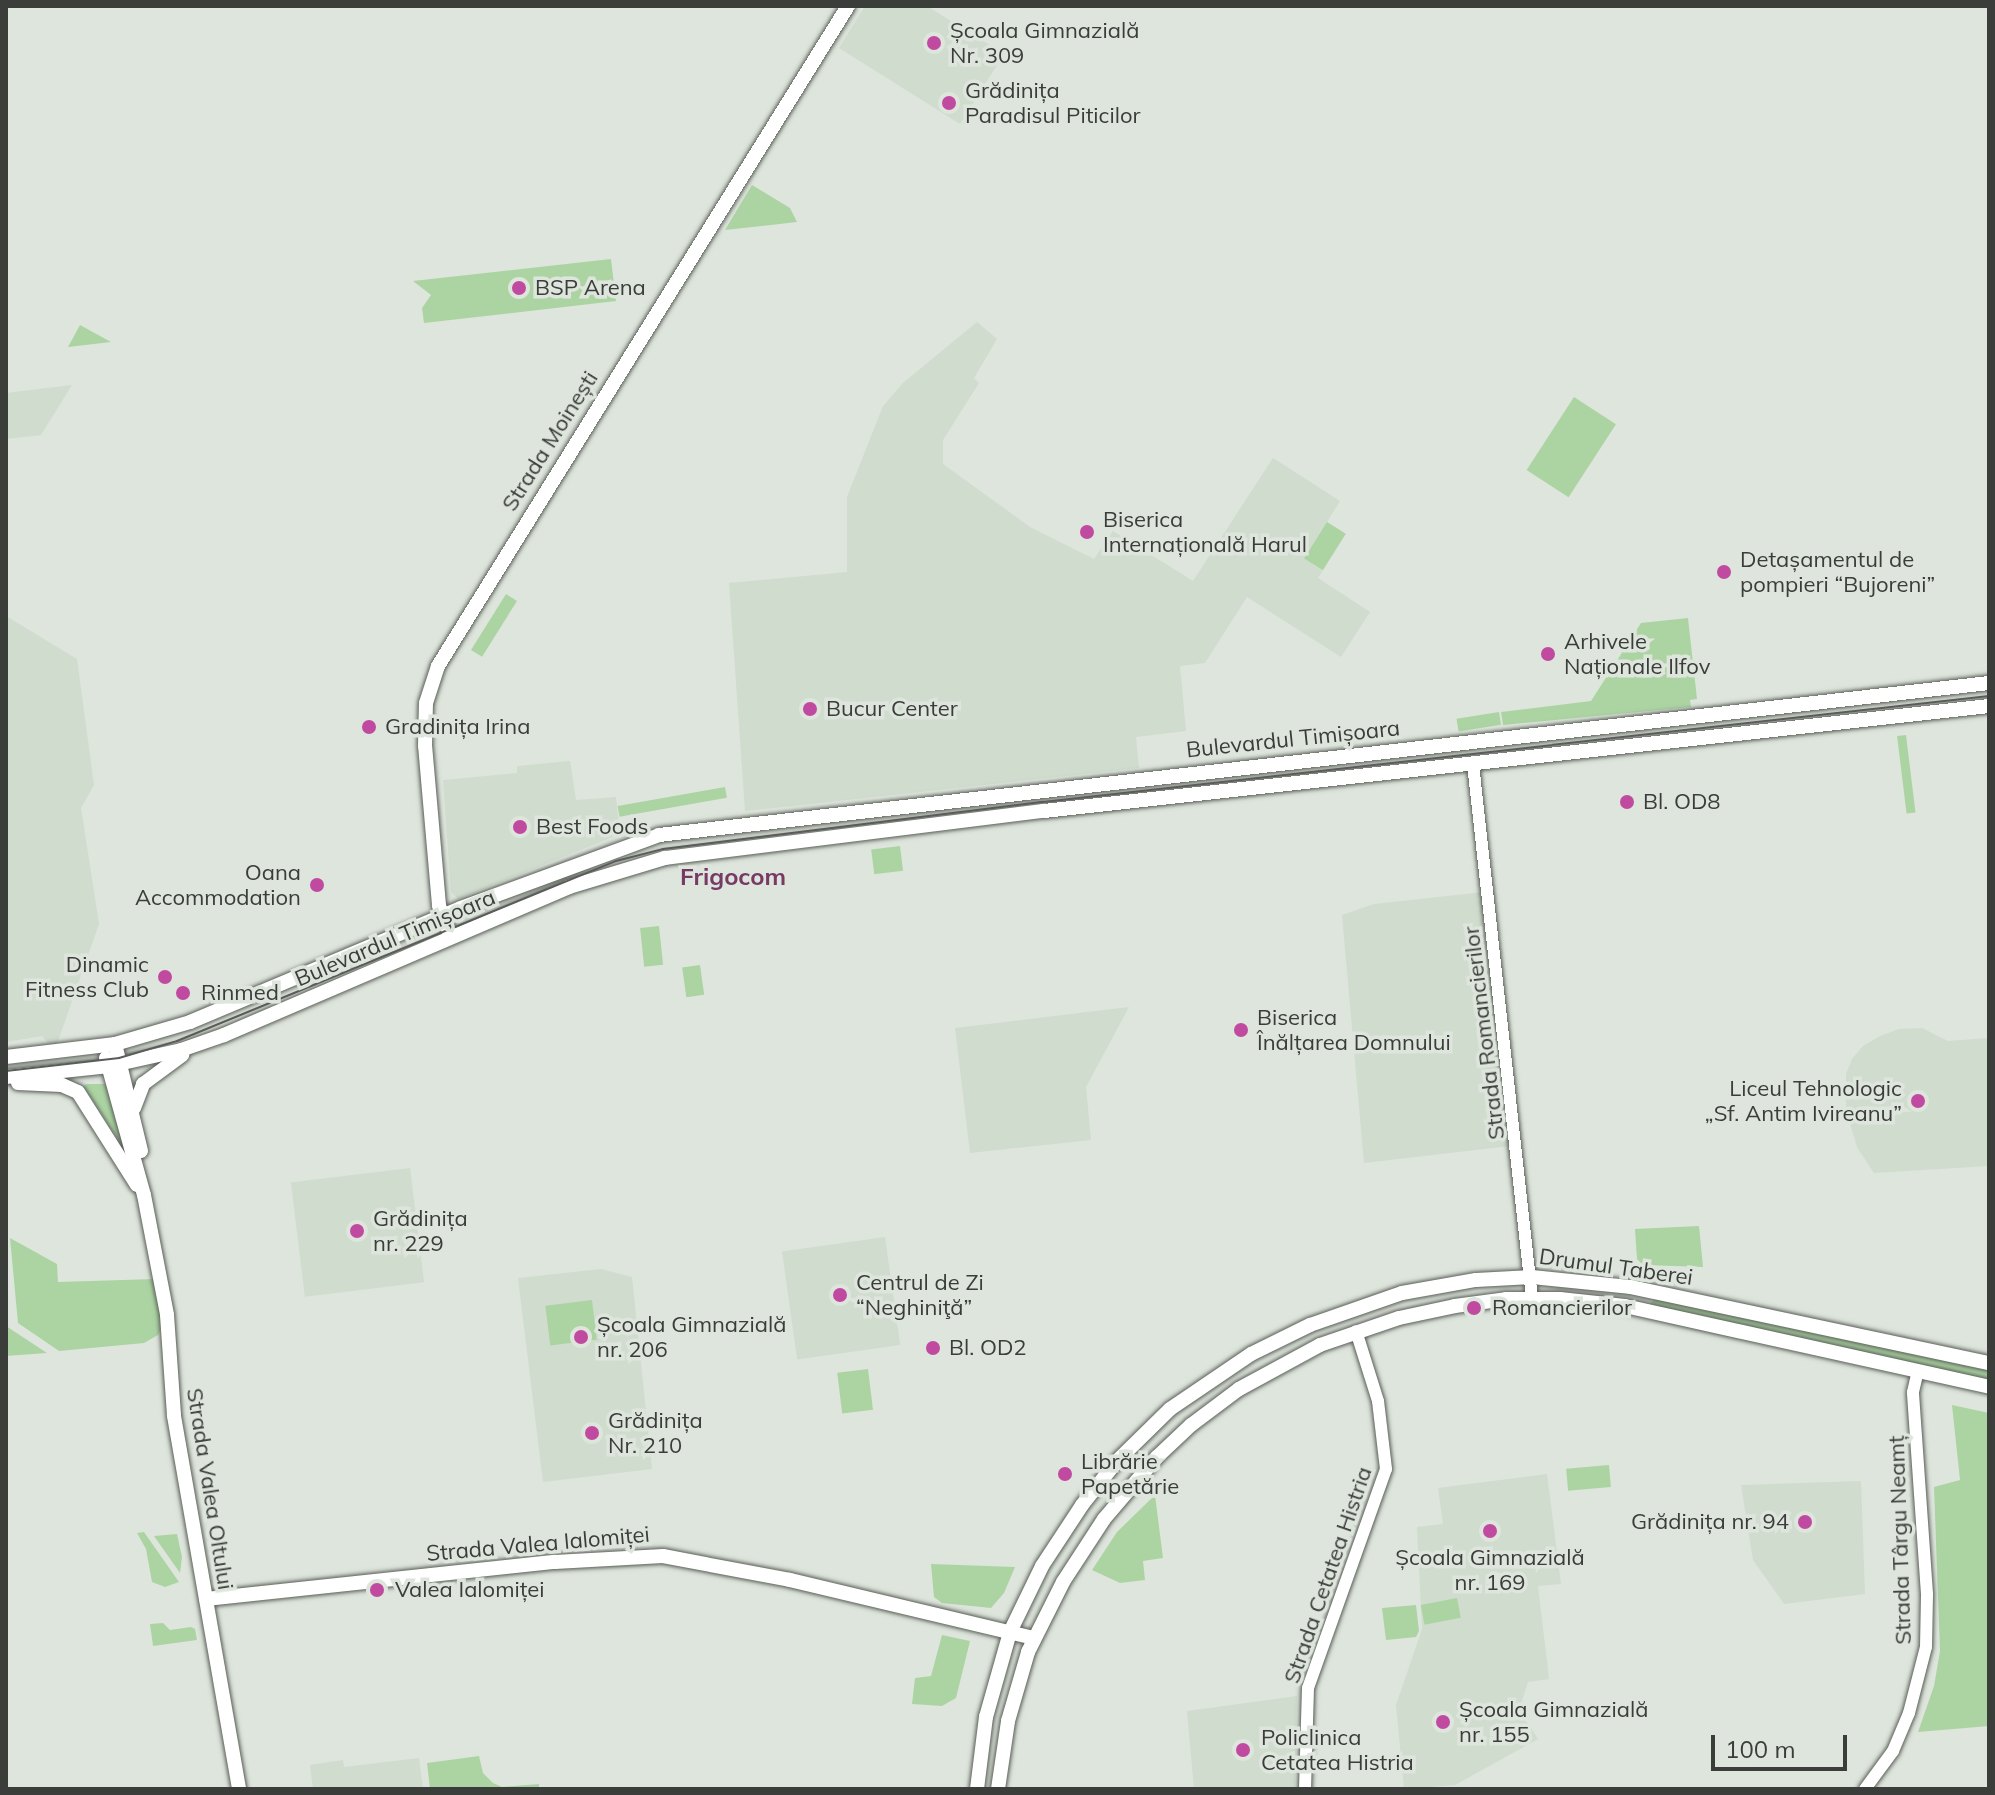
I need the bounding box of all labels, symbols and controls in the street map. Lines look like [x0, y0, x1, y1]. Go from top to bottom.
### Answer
place label: Școala Gimnazială Nr. 309 [950, 17, 1139, 68]
marker: Școala Gimnazială Nr. 309 [925, 34, 943, 52]
place label: Grădinița Paradisul Piticilor [965, 77, 1140, 128]
marker: Grădinița Paradisul Piticilor [940, 94, 958, 112]
place label: BSP Arena [535, 275, 646, 301]
marker: BSP Arena [510, 279, 528, 297]
street label: Strada Moinești [496, 366, 604, 516]
place label: Biserica Internațională Harul [1103, 506, 1307, 558]
marker: Biserica Internațională Harul [1078, 523, 1096, 541]
place label: Detașamentul de pompieri “Bujoreni” [1740, 546, 1935, 598]
marker: Detașamentul de pompieri “Bujoreni” [1715, 563, 1733, 581]
place label: Arhivele Naționale Ilfov [1564, 628, 1710, 680]
marker: Arhivele Naționale Ilfov [1539, 645, 1557, 663]
place label: Bucur Center [826, 696, 958, 722]
marker: Bucur Center [801, 700, 819, 718]
place label: Gradinița Irina [385, 714, 530, 740]
street label: Bulevardul Timișoara [1185, 715, 1401, 763]
marker: Gradinița Irina [360, 718, 378, 736]
place label: Bl. OD8 [1643, 789, 1721, 815]
marker: Bl. OD8 [1618, 793, 1636, 811]
place label: Best Foods [536, 814, 648, 840]
marker: Best Foods [511, 818, 529, 836]
place label: Oana Accommodation [135, 859, 301, 910]
district label: Frigocom [680, 863, 786, 891]
marker: Oana Accommodation [308, 876, 326, 894]
street label: Bulevardul Timișoara [291, 884, 499, 992]
street label: Strada Romancierilor [1458, 925, 1510, 1141]
place label: Dinamic Fitness Club [25, 951, 149, 1002]
marker: Dinamic Fitness Club [156, 968, 174, 986]
place label: Rinmed [201, 980, 279, 1006]
marker: Rinmed [172, 982, 194, 1004]
place label: Biserica Înălțarea Domnului [1257, 1004, 1451, 1056]
marker: Biserica Înălțarea Domnului [1232, 1021, 1250, 1039]
place label: Liceul Tehnologic „Sf. Antim Ivireanu” [1705, 1075, 1902, 1126]
marker: Liceul Tehnologic „Sf. Antim Ivireanu” [1909, 1092, 1927, 1110]
place label: Grădinița nr. 229 [373, 1205, 468, 1256]
marker: Grădinița nr. 229 [348, 1222, 366, 1240]
street label: Drumul Taberei [1537, 1243, 1695, 1291]
place label: Centrul de Zi “Neghiniţă” [856, 1269, 984, 1320]
marker: Centrul de Zi “Neghiniţă” [831, 1286, 849, 1304]
place label: Romancierilor [1492, 1295, 1632, 1321]
marker: Romancierilor [1463, 1297, 1485, 1319]
place label: Școala Gimnazială nr. 206 [597, 1311, 786, 1362]
marker: Școala Gimnazială nr. 206 [572, 1328, 590, 1346]
place label: Bl. OD2 [949, 1335, 1027, 1361]
marker: Bl. OD2 [924, 1339, 942, 1357]
street label: Strada Valea Oltului [181, 1386, 239, 1592]
place label: Grădinița Nr. 210 [608, 1407, 703, 1458]
marker: Grădinița Nr. 210 [583, 1424, 601, 1442]
street label: Strada Târgu Neamț [1883, 1435, 1917, 1645]
place label: Librărie Papetărie [1081, 1448, 1179, 1500]
street label: Strada Cetatea Histria [1279, 1463, 1377, 1687]
marker: Librărie Papetărie [1056, 1465, 1074, 1483]
place label: Grădinița nr. 94 [1631, 1509, 1789, 1535]
marker: Grădinița nr. 94 [1796, 1513, 1814, 1531]
street label: Strada Valea Ialomiței [425, 1521, 651, 1567]
marker: Școala Gimnazială nr. 169 [1481, 1522, 1499, 1540]
place label: Școala Gimnazială nr. 169 [1395, 1544, 1585, 1596]
place label: Valea Ialomiței [395, 1577, 544, 1603]
marker: Valea Ialomiței [366, 1579, 388, 1601]
place label: Școala Gimnazială nr. 155 [1459, 1696, 1648, 1748]
marker: Școala Gimnazială nr. 155 [1434, 1713, 1452, 1731]
scale bar [1715, 1719, 1851, 1769]
place label: Policlinica Cetatea Histria [1261, 1724, 1414, 1776]
text: 100 m [1725, 1734, 1796, 1764]
marker: Policlinica Cetatea Histria [1232, 1739, 1254, 1761]

